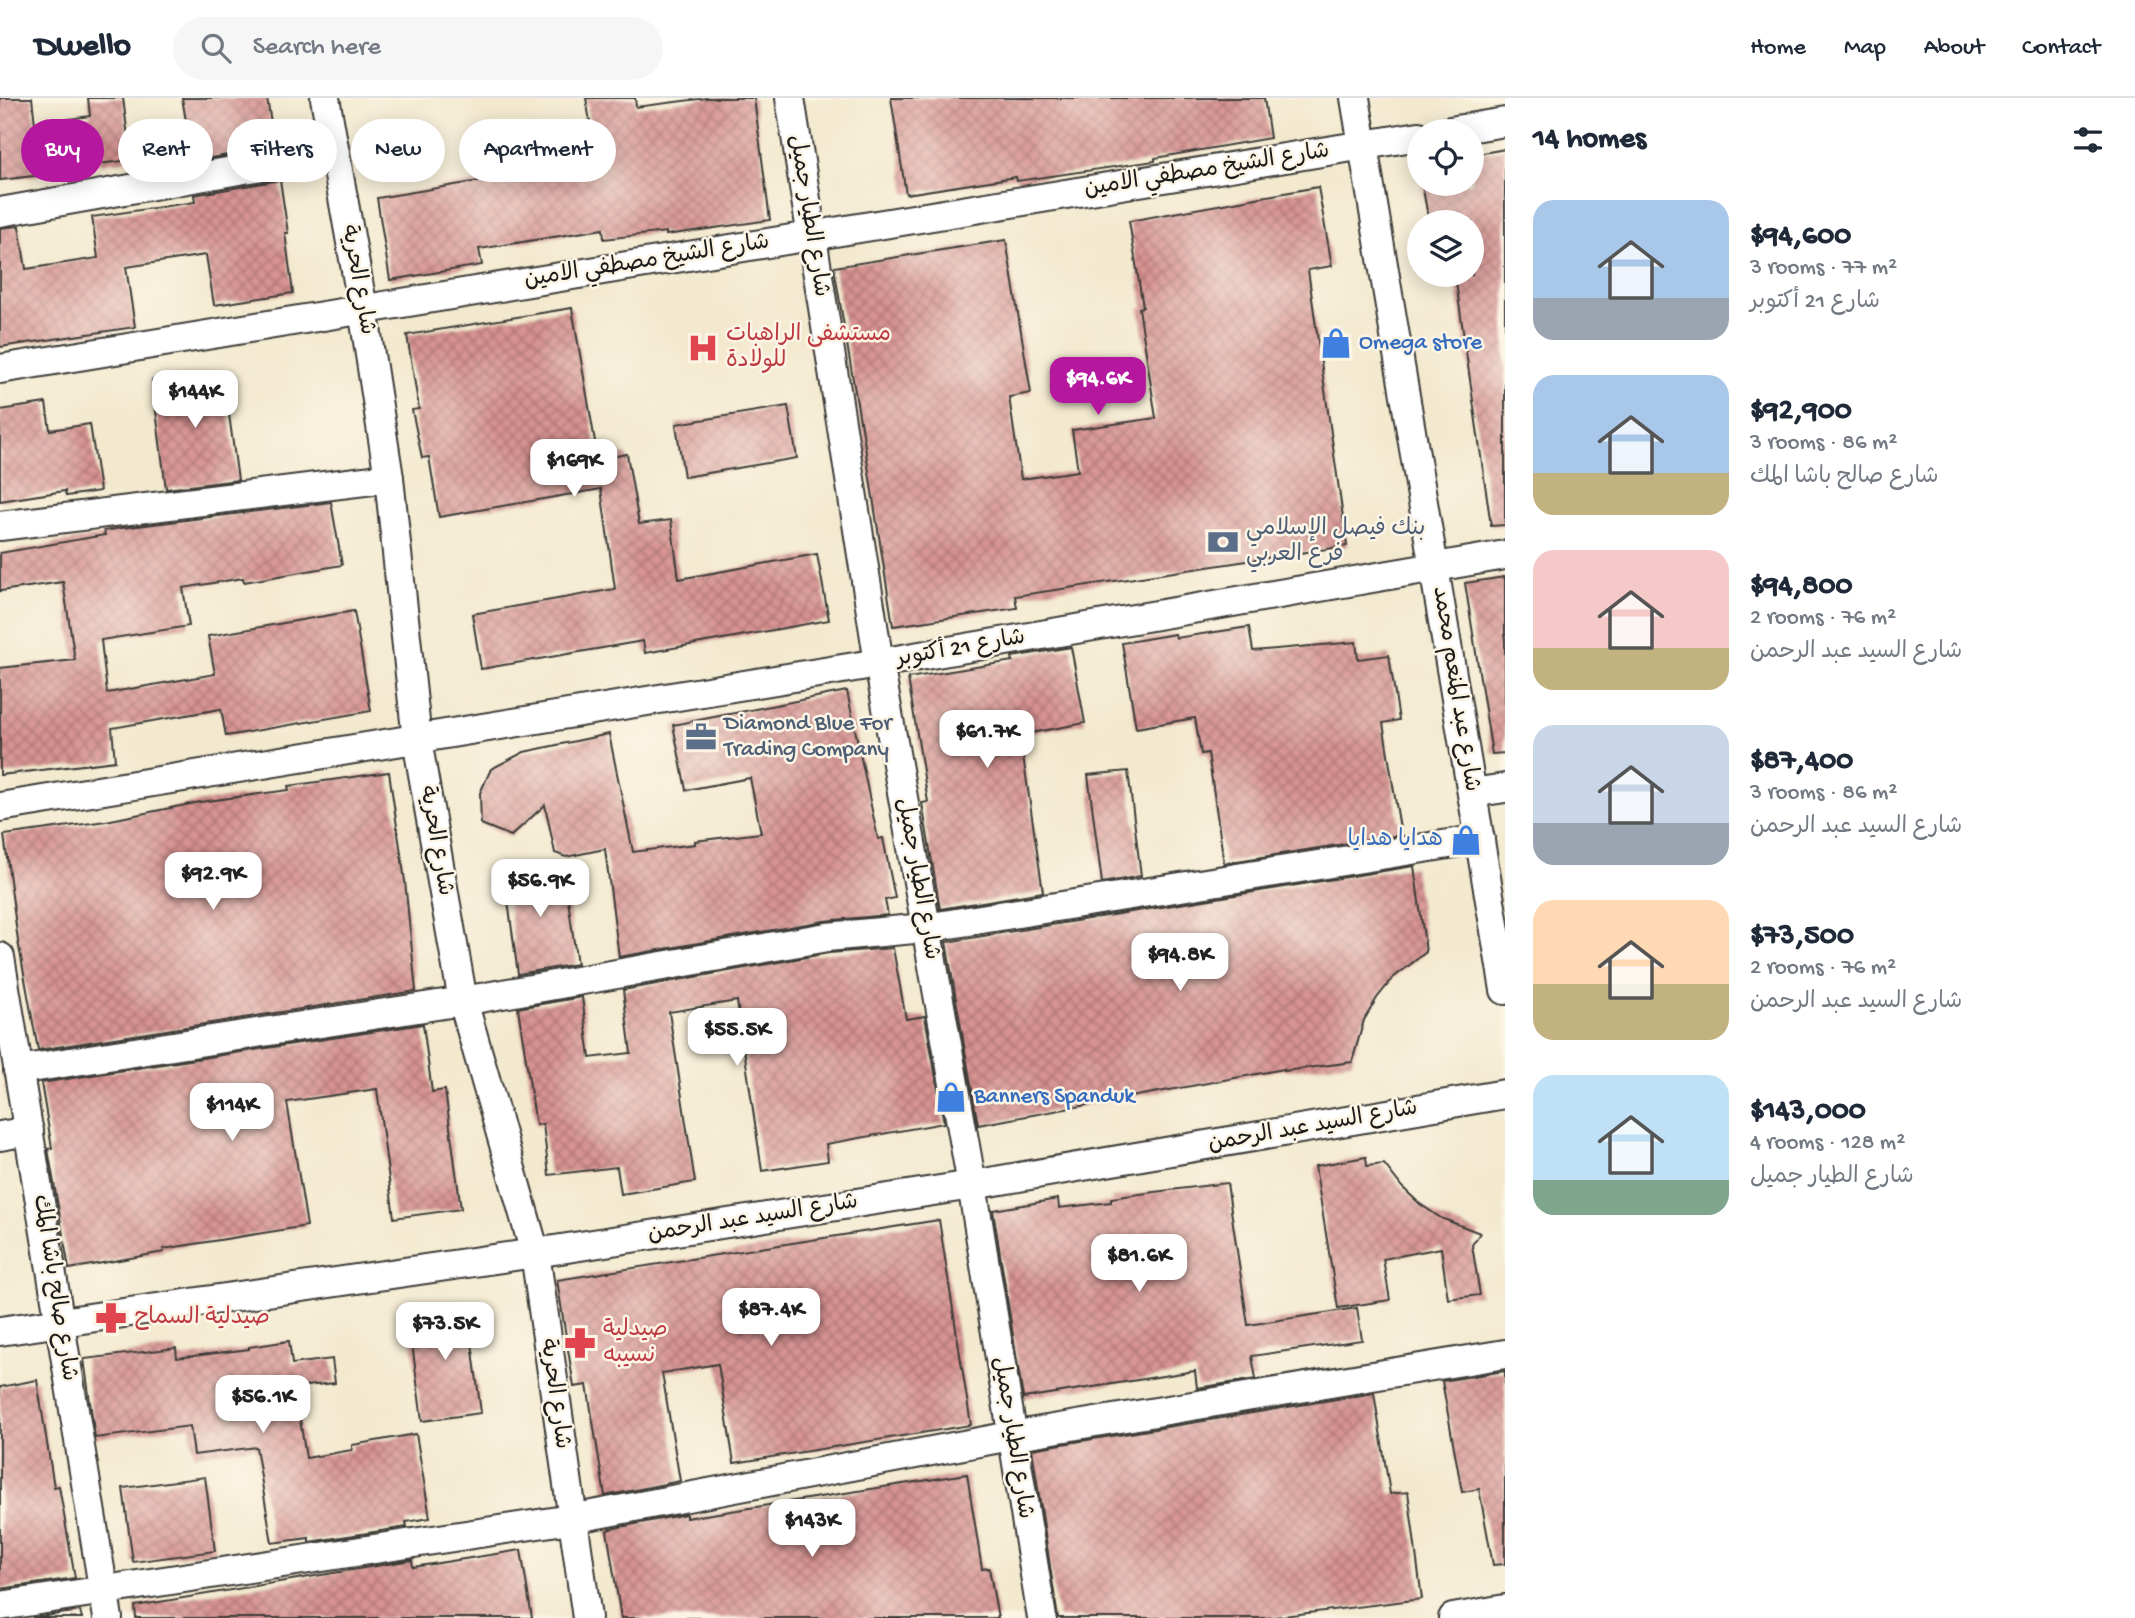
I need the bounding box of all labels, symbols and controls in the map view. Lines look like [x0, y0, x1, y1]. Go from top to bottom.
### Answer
search box [173, 17, 663, 80]
text: Dwello [35, 29, 131, 67]
icon: search [197, 29, 235, 67]
text: Search here [253, 33, 381, 64]
text: Home [1750, 34, 1806, 63]
text: Map [1844, 34, 1886, 63]
text: About [1924, 34, 1984, 63]
text: Contact [2022, 34, 2100, 63]
chip: Buy [21, 119, 104, 182]
chip: Rent [118, 119, 213, 182]
chip: Filters [227, 119, 337, 182]
chip: New [351, 119, 445, 182]
chip: Apartment [459, 119, 616, 182]
map controls [1407, 119, 1484, 287]
button: locate [1407, 119, 1484, 196]
icon: filters [2069, 121, 2107, 159]
text: 14 homes [1533, 123, 1646, 158]
street label: شارع الطيار جميل [782, 133, 834, 299]
street label: شارع الشيخ مصطفي الامين [1082, 138, 1332, 208]
button: layers [1407, 210, 1484, 287]
text: $94,600 [1750, 220, 1851, 255]
street label: شارع الحرية [334, 223, 380, 337]
icon: home [1589, 228, 1673, 312]
street label: شارع الشيخ مصطفي الامين [522, 229, 772, 299]
text: 3 rooms · 77 m² [1750, 255, 1897, 282]
text: شارع 21 أكتوبر [1750, 289, 1880, 316]
place label: مستشفى الراهبات للولادة [726, 322, 891, 375]
shop icon: Omega store [1319, 326, 1353, 360]
place label: Omega store [1359, 330, 1483, 357]
hospital icon: مستشفى الراهبات للولادة [686, 331, 720, 365]
pin: $94.6K [1041, 358, 1155, 417]
text: $94.6K [1066, 366, 1130, 393]
pin: $144K [146, 370, 244, 430]
text: $144K [168, 379, 222, 406]
text: $92,900 [1750, 395, 1852, 430]
icon: home [1589, 403, 1673, 487]
text: 3 rooms · 86 m² [1750, 430, 1897, 457]
pin: $169K [525, 440, 623, 499]
text: $169K [546, 448, 602, 475]
text: شارع صالح باشا المك [1750, 464, 1939, 491]
place label: بنك فيصل الإسلامي فرع العربي [1246, 516, 1425, 573]
bank icon: بنك فيصل الإسلامي فرع العربي [1206, 525, 1240, 559]
text: $94,800 [1750, 570, 1853, 605]
icon: home [1589, 578, 1673, 662]
street label: شارع عبد المنعم محمد [1424, 584, 1485, 794]
text: 2 rooms · 76 m² [1750, 605, 1896, 632]
street label: شارع 21 أكتوبر [892, 620, 1027, 674]
text: شارع السيد عبد الرحمن [1750, 639, 1962, 666]
pin: $61.7K [930, 710, 1044, 770]
place label: Diamond Blue For Trading Company [722, 711, 894, 764]
text: $61.7K [955, 719, 1019, 746]
office icon: Diamond Blue For Trading Company [684, 720, 718, 754]
text: $87,400 [1750, 745, 1853, 780]
icon: home [1589, 753, 1673, 837]
text: 3 rooms · 86 m² [1750, 780, 1897, 807]
street label: شارع الحرية [412, 784, 458, 898]
street label: شارع الطيار جميل [889, 796, 945, 962]
text: شارع السيد عبد الرحمن [1750, 814, 1962, 841]
shop icon: هدايا هدايا [1449, 823, 1483, 857]
place label: هدايا هدايا [1347, 827, 1443, 854]
pin: $92.9K [156, 852, 270, 912]
pin: $56.9K [483, 860, 597, 919]
text: $92.9K [181, 861, 245, 888]
text: $56.9K [507, 868, 573, 895]
text: $73,500 [1750, 920, 1854, 955]
icon: home [1589, 928, 1673, 1012]
pin: $94.8K [1123, 934, 1237, 993]
text: $94.8K [1147, 942, 1213, 969]
text: 2 rooms · 76 m² [1750, 955, 1896, 982]
text: شارع السيد عبد الرحمن [1750, 989, 1962, 1016]
pin: $55.5K [680, 1009, 794, 1068]
text: $55.5K [704, 1017, 770, 1044]
shop icon: Banners Spanduk [934, 1080, 968, 1114]
pin: $114K [183, 1084, 281, 1143]
place label: Banners Spanduk [973, 1084, 1137, 1111]
text: $114K [206, 1092, 258, 1119]
street label: شارع السيد عبد الرحمن [1206, 1095, 1420, 1159]
text: $143,000 [1750, 1095, 1866, 1130]
icon: home [1589, 1103, 1673, 1187]
text: 4 rooms · 128 m² [1750, 1130, 1905, 1157]
text: شارع الطيار جميل [1750, 1164, 1914, 1191]
street label: شارع السيد عبد الرحمن [646, 1189, 860, 1249]
street label: شارع صالح باشا المك [26, 1193, 82, 1383]
pin: $81.6K [1082, 1234, 1196, 1294]
text: $81.6K [1107, 1243, 1171, 1270]
pin: $87.4K [714, 1288, 828, 1348]
text: $87.4K [738, 1297, 804, 1324]
pharmacy icon: صيدلية السماح [94, 1301, 128, 1335]
pin: $73.5K [388, 1302, 502, 1362]
place label: صيدلية السماح [134, 1305, 270, 1332]
text: $73.5K [412, 1311, 478, 1338]
place label: صيدلية نسيبه [603, 1317, 668, 1370]
pharmacy icon: صيدلية نسيبه [563, 1326, 597, 1360]
street label: شارع الحرية [533, 1337, 575, 1451]
street label: شارع الطيار جميل [986, 1355, 1038, 1521]
pin: $56.1K [206, 1376, 320, 1435]
text: $56.1K [231, 1384, 295, 1411]
pin: $143K [763, 1500, 861, 1559]
text: $143K [784, 1508, 840, 1535]

